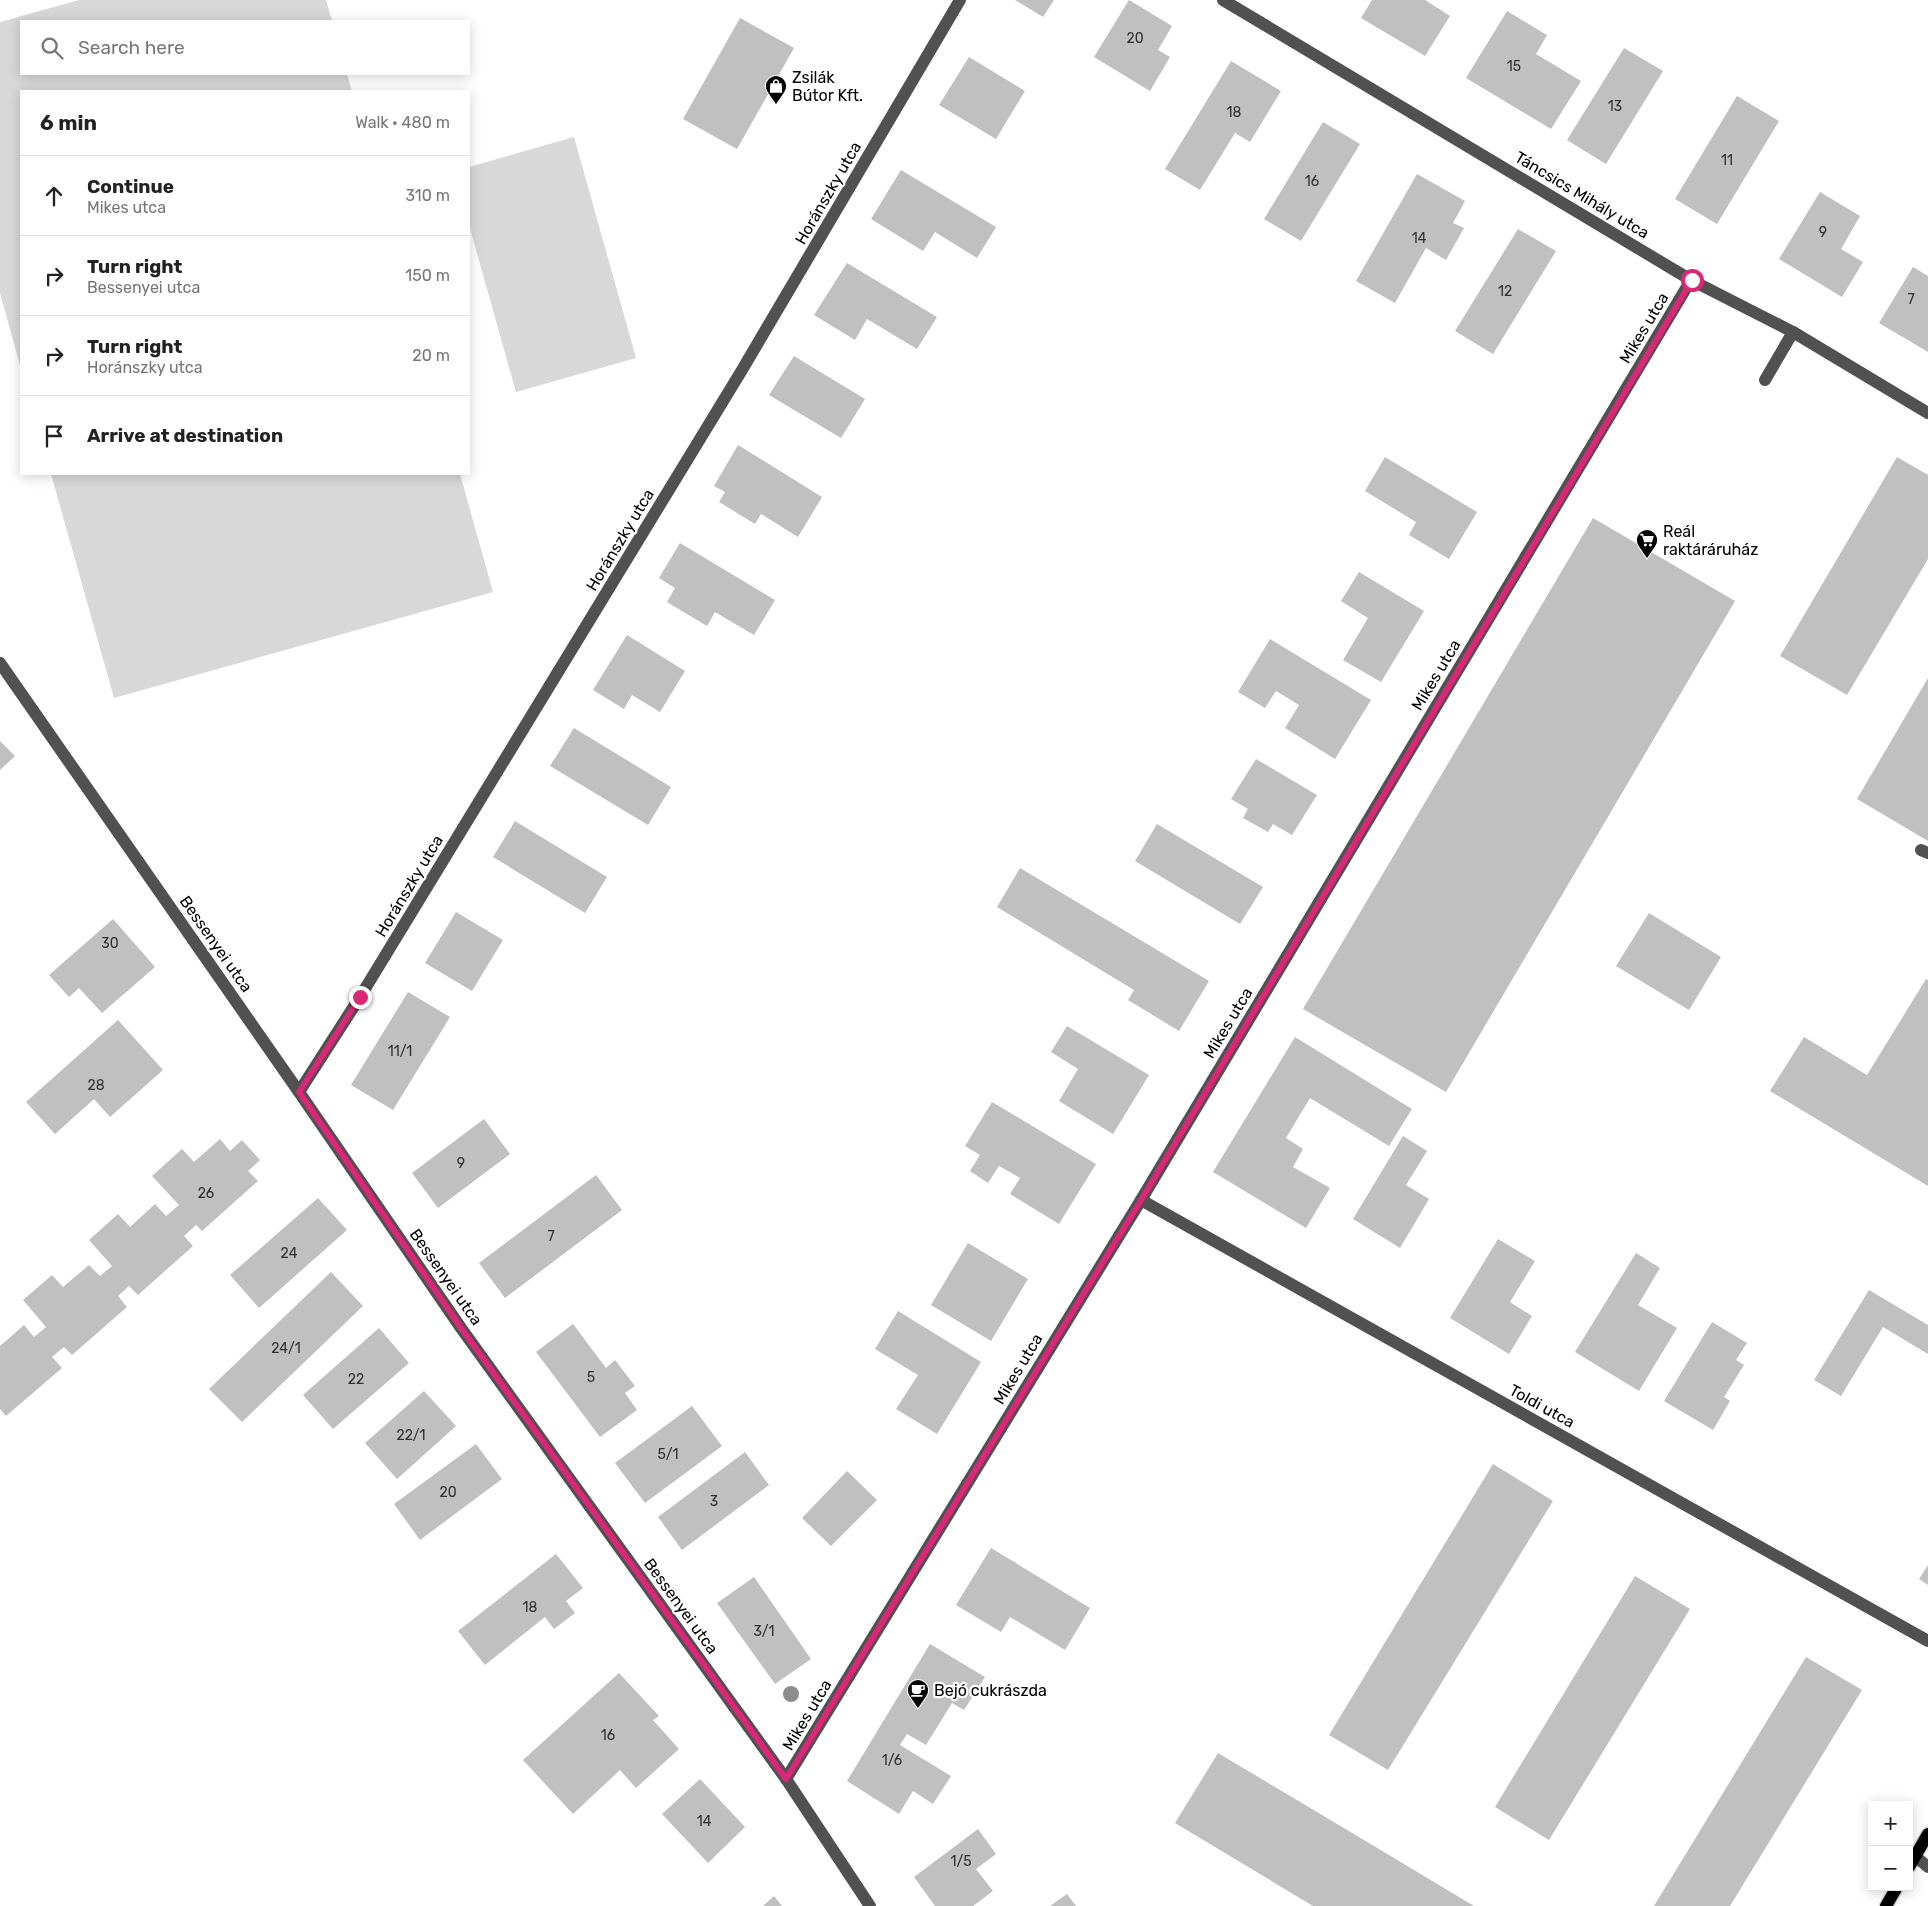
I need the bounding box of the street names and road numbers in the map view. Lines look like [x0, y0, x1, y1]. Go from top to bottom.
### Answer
street label: Horánszky utca [791, 138, 865, 248]
street label: Táncsics Mihály utca [1512, 147, 1652, 243]
street label: Mikes utca [1616, 289, 1672, 367]
street label: Horánszky utca [582, 486, 658, 594]
street label: Mikes utca [1408, 636, 1464, 714]
street label: Horánszky utca [371, 832, 447, 940]
street label: Bessenyei utca [176, 892, 256, 996]
street label: Mikes utca [1200, 984, 1256, 1062]
street label: Bessenyei utca [406, 1225, 486, 1329]
street label: Mikes utca [990, 1330, 1046, 1408]
street label: Toldi utca [1506, 1380, 1578, 1432]
street label: Bessenyei utca [640, 1555, 722, 1657]
street label: Mikes utca [779, 1676, 835, 1754]

